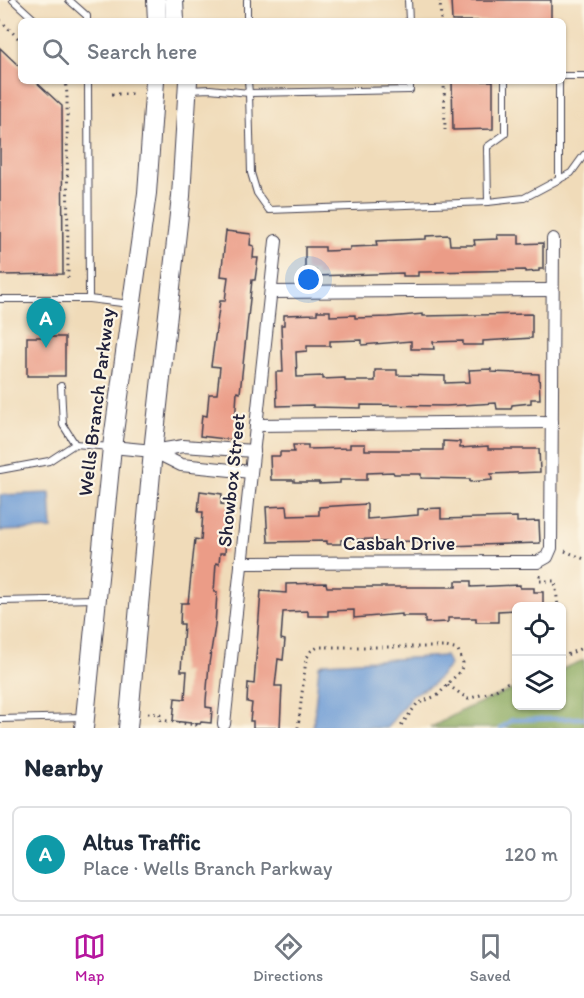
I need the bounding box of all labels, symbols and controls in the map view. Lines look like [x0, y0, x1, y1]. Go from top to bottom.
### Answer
search box [18, 18, 566, 84]
icon: search [39, 35, 72, 68]
text: Search here [87, 38, 197, 65]
your location [294, 265, 323, 294]
pin: A [26, 298, 66, 348]
street label: Wells Branch Parkway [73, 306, 120, 498]
street label: Showbox Street [212, 412, 250, 548]
street label: Casbah Drive [343, 531, 455, 555]
map controls [512, 602, 566, 710]
button: locate [512, 602, 566, 656]
button: layers [512, 656, 566, 710]
text: Nearby [24, 751, 103, 783]
text: Altus Traffic [83, 829, 201, 856]
text: A [39, 842, 52, 866]
text: 120 m [505, 842, 558, 866]
text: Place · Wells Branch Parkway [83, 856, 333, 880]
tab: Map [73, 930, 106, 985]
tab: Directions [253, 930, 323, 985]
tab: Saved [470, 930, 511, 985]

